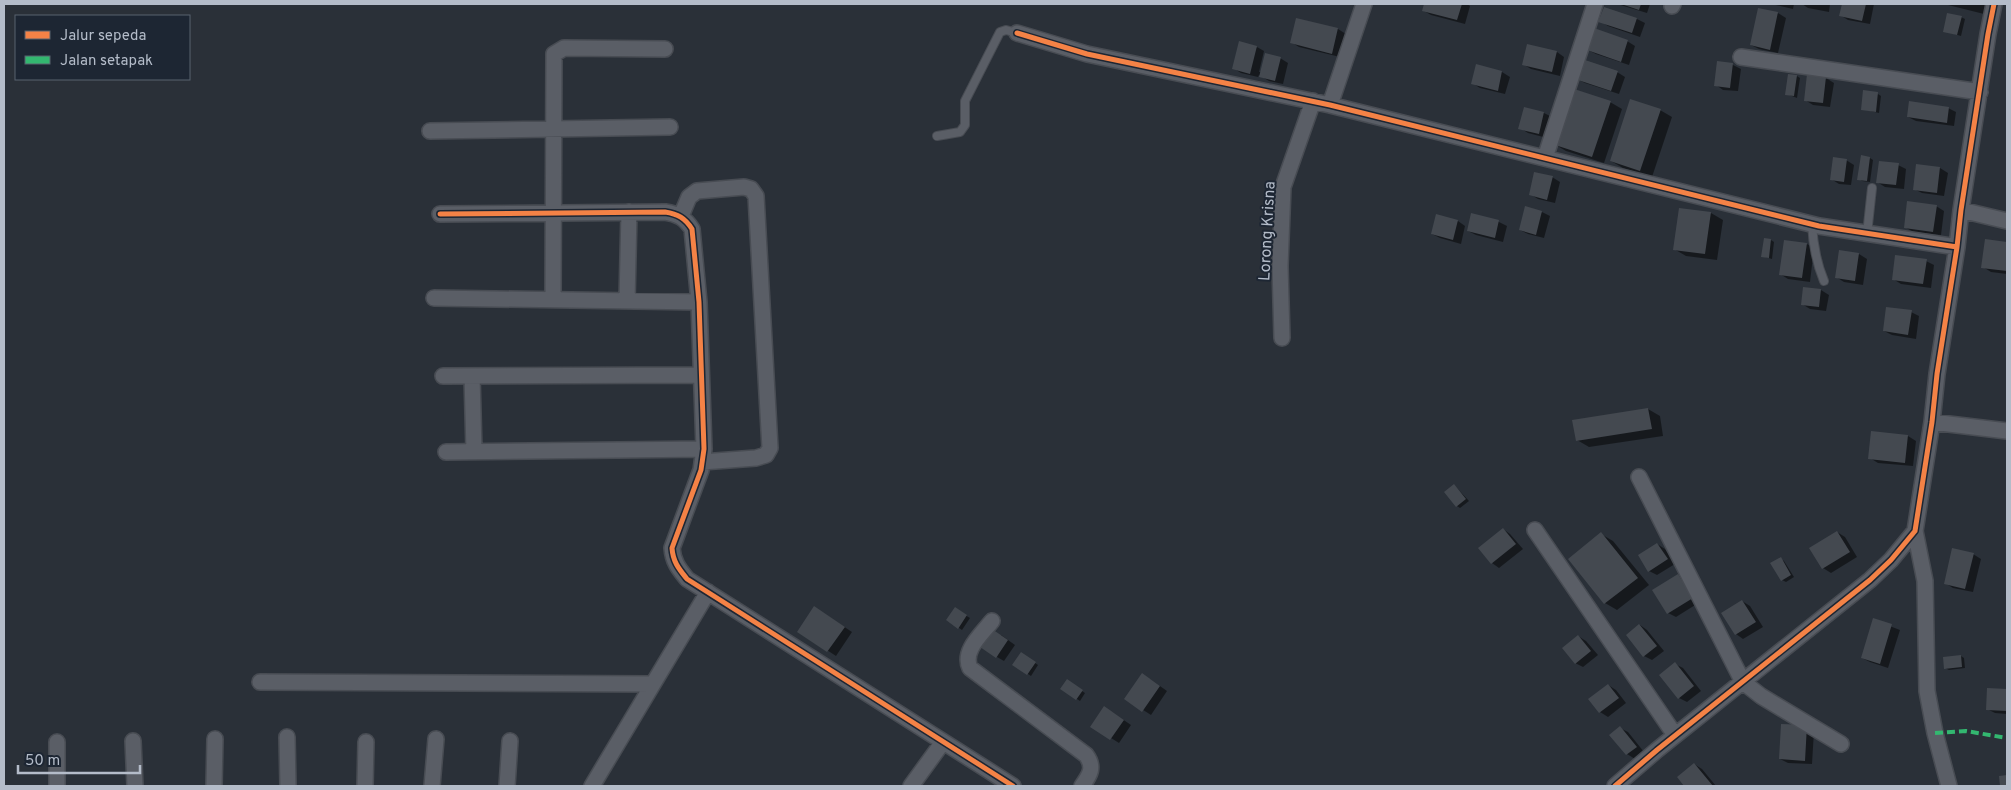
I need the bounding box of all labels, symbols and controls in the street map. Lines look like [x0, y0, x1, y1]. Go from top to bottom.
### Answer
legend [15, 15, 190, 80]
text: Jalur sepeda [60, 27, 146, 46]
text: Jalan setapak [60, 52, 153, 71]
street label: Lorong Krisna [1255, 181, 1281, 282]
scale bar [18, 742, 140, 774]
text: 50 m [25, 752, 60, 771]

